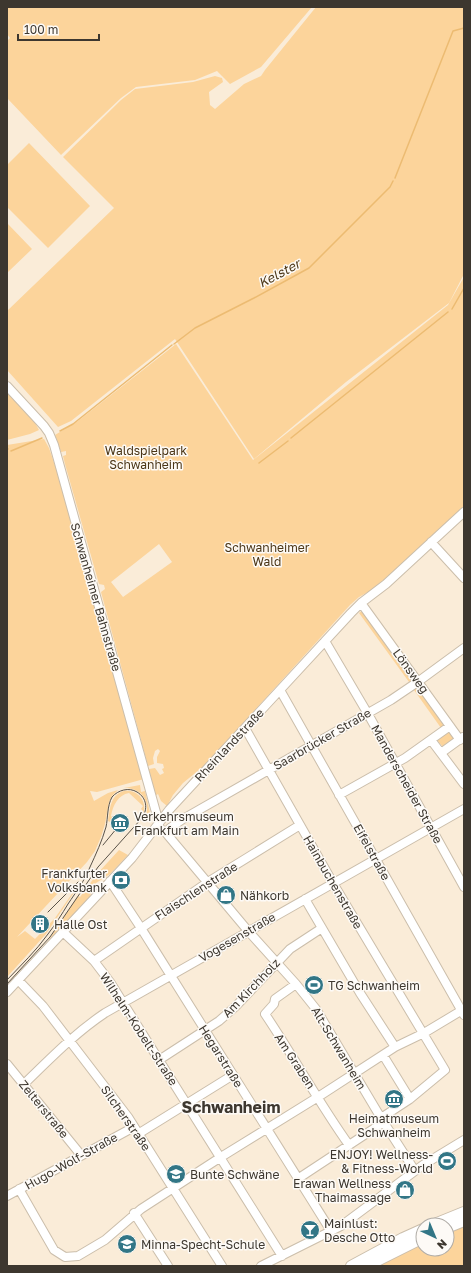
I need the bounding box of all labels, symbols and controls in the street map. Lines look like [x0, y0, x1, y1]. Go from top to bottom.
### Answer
scale bar [18, 16, 99, 42]
text: 100 m [24, 22, 58, 37]
water label: Kelster [255, 254, 304, 291]
park label: Waldspielpark Schwanheim [105, 443, 187, 472]
street label: Schwanheimer Bahnstraße [68, 521, 124, 673]
park label: Schwanheimer Wald [225, 540, 310, 569]
street label: Lönsweg [390, 646, 432, 696]
street label: Rheinlandstraße [191, 705, 267, 785]
street label: Saarbrücker Straße [270, 705, 374, 773]
street label: Manderscheider Straße [368, 722, 446, 846]
place label: Verkehrsmuseum Frankfurt am Main [134, 809, 239, 838]
museum icon: Verkehrsmuseum Frankfurt am Main [109, 812, 131, 834]
street label: Eifelstraße [350, 821, 394, 883]
street label: Hainbuchenstraße [300, 832, 366, 932]
street label: Flaischlenstraße [152, 859, 240, 923]
place label: Frankfurter Volksbank [41, 866, 107, 895]
bank icon: Frankfurter Volksbank [110, 869, 132, 891]
shop icon: Nähkorb [215, 884, 237, 906]
place label: Nähkorb [240, 888, 289, 903]
street label: Vogesenstraße [196, 909, 278, 965]
building icon: Halle Ost [29, 913, 51, 935]
place label: Halle Ost [54, 917, 108, 932]
street label: Am Kirchholz [219, 955, 283, 1021]
street label: Wilhelm-Kobelt-Straße [97, 970, 181, 1088]
sports icon: TG Schwanheim [303, 974, 325, 996]
place label: TG Schwanheim [328, 978, 420, 993]
street label: Alt-Schwanheim [308, 1004, 370, 1092]
street label: Hegarstraße [196, 1022, 246, 1090]
street label: Am Graben [272, 1030, 318, 1092]
street label: Zelterstraße [16, 1077, 72, 1141]
street label: Silcherstraße [98, 1082, 154, 1154]
museum icon: Heimatmuseum Schwanheim [383, 1088, 405, 1110]
district label: Schwanheim [182, 1097, 280, 1117]
place label: Heimatmuseum Schwanheim [349, 1111, 439, 1140]
street label: Hugo-Wolf-Straße [22, 1129, 120, 1193]
place label: ENJOY! Wellness- & Fitness-World [330, 1147, 433, 1176]
sports icon: ENJOY! Wellness- & Fitness-World [436, 1150, 458, 1172]
school or university icon: Bunte Schwäne [165, 1163, 187, 1185]
place label: Bunte Schwäne [190, 1167, 279, 1182]
place label: Erawan Wellness Thaimassage [293, 1176, 391, 1205]
shop icon: Erawan Wellness Thaimassage [394, 1179, 416, 1201]
place label: Mainlust: Desche Otto [324, 1216, 395, 1245]
north arrow [415, 1217, 455, 1257]
bar icon: Mainlust: Desche Otto [299, 1219, 321, 1241]
school or university icon: Minna-Specht-Schule [116, 1233, 138, 1255]
place label: Minna-Specht-Schule [141, 1237, 265, 1252]
text: N [435, 1237, 450, 1252]

